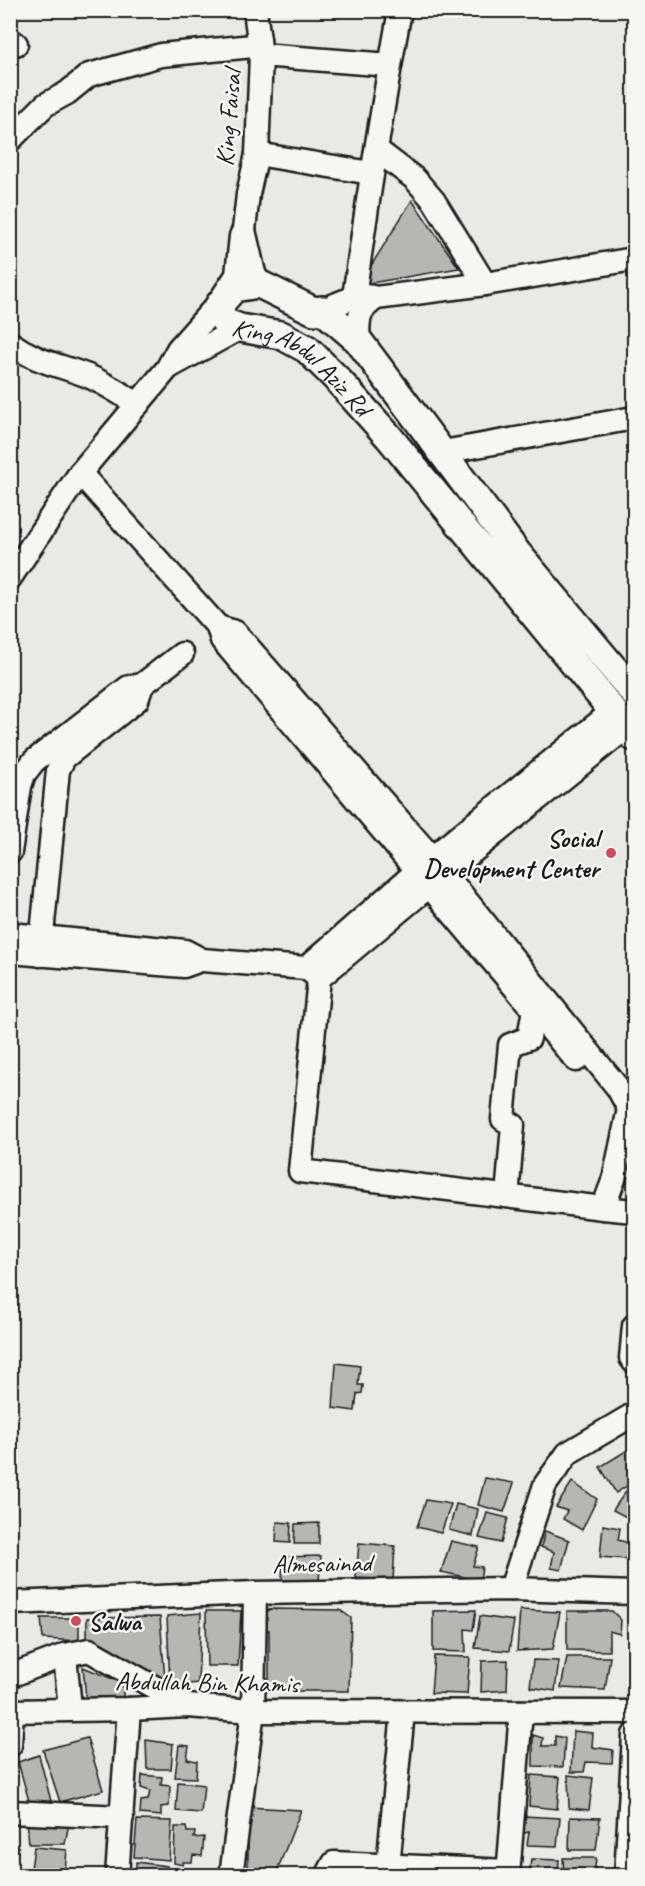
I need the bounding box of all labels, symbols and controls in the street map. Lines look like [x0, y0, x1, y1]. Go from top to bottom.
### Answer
street label: King Faisal [208, 64, 250, 168]
street label: King Abdul Aziz Rd [228, 311, 381, 426]
place label: Social Development Center [424, 822, 603, 885]
marker: Social Development Center [604, 846, 618, 860]
street label: Almesainad [272, 1546, 376, 1581]
place label: Salwa [88, 1605, 143, 1638]
marker: Salwa [69, 1614, 83, 1628]
street label: Abdullah Bin Khamis [115, 1664, 301, 1701]

